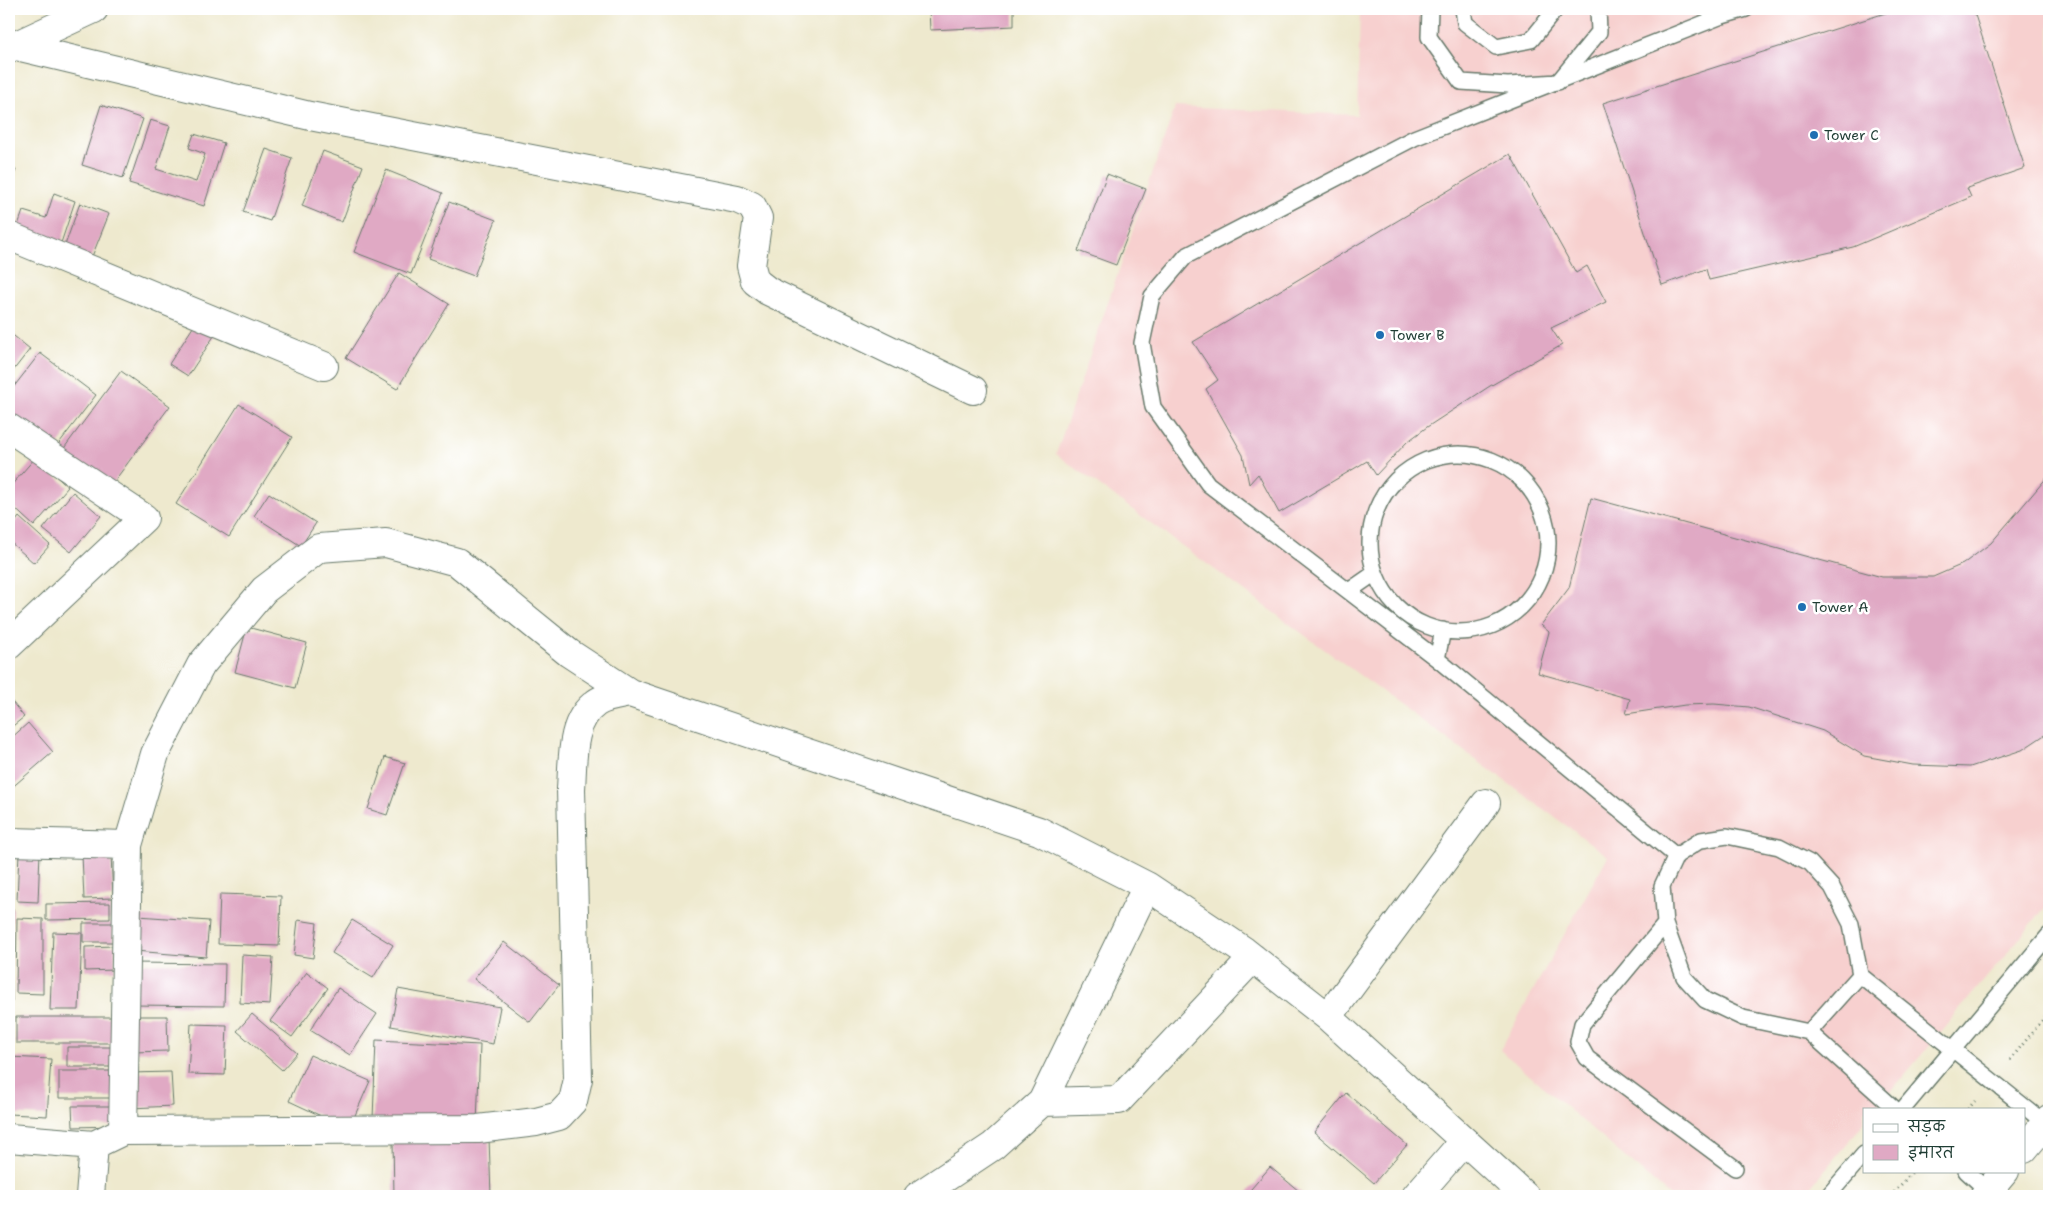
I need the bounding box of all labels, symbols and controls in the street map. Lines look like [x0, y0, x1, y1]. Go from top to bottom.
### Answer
place label: Tower C [1824, 126, 1879, 144]
marker: Tower C [1808, 129, 1820, 141]
place label: Tower B [1390, 326, 1445, 344]
marker: Tower B [1374, 329, 1386, 341]
place label: Tower A [1812, 598, 1869, 616]
marker: Tower A [1796, 601, 1808, 613]
legend [1863, 1108, 2026, 1172]
text: सड़क [1907, 1117, 1946, 1137]
text: इमारत [1908, 1143, 1955, 1163]

